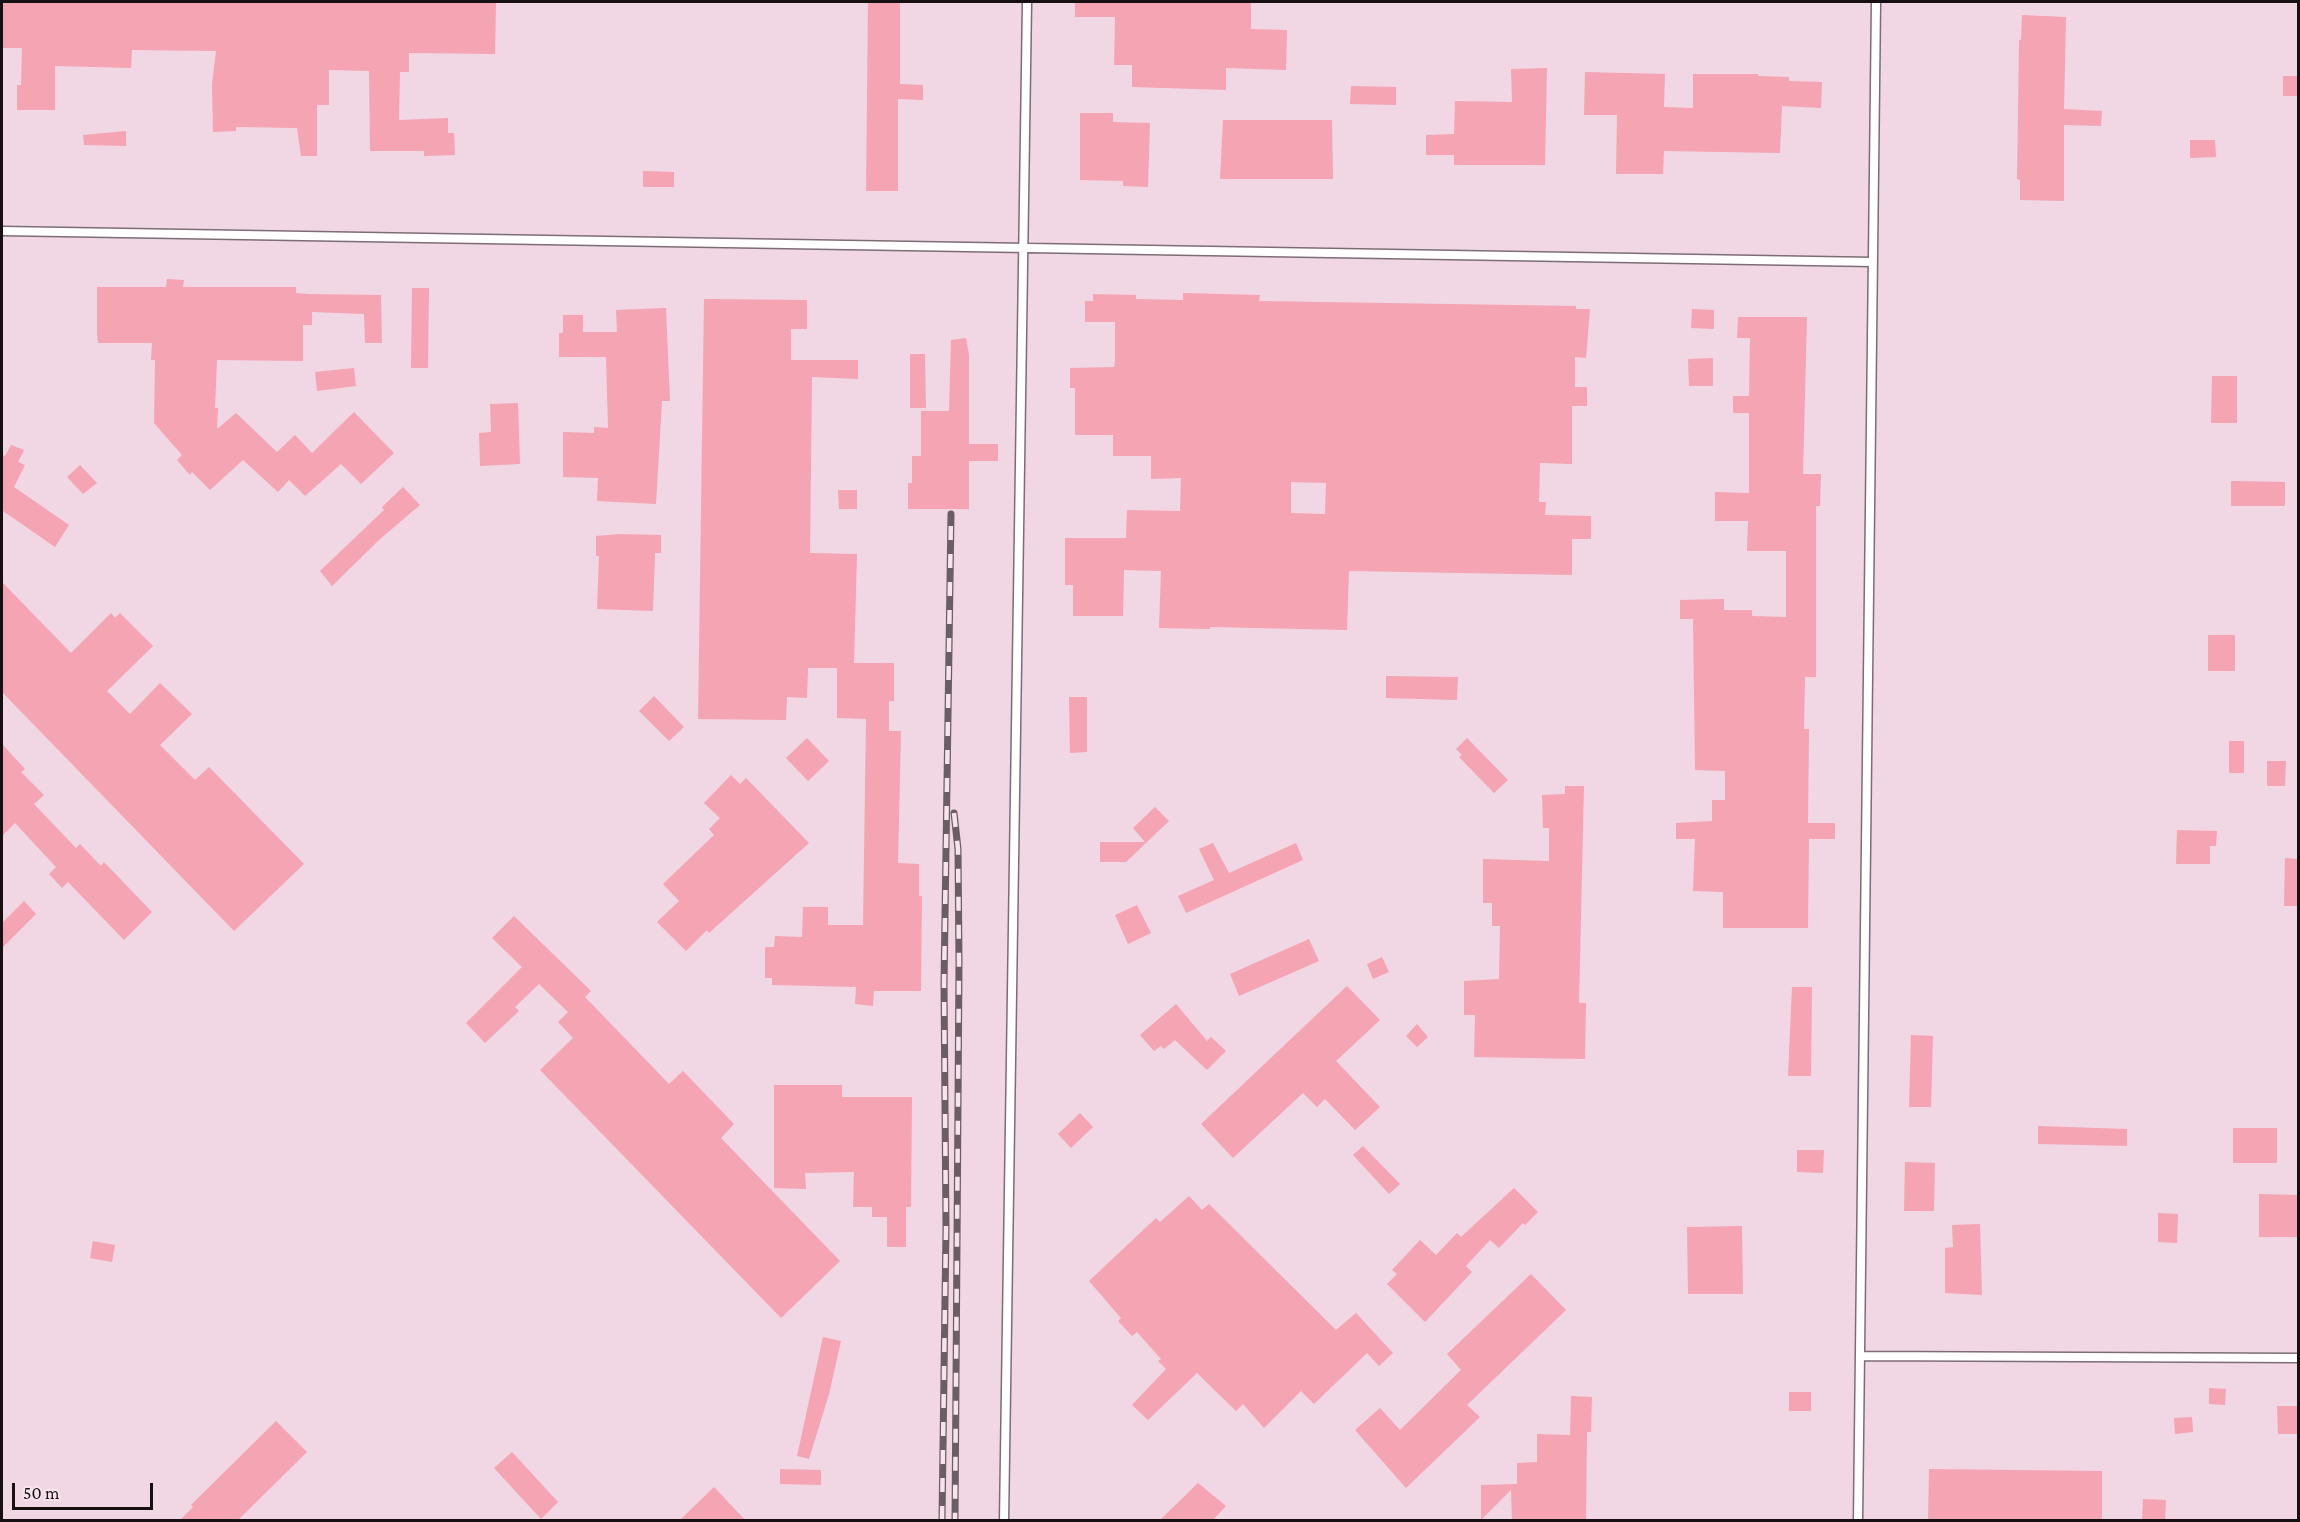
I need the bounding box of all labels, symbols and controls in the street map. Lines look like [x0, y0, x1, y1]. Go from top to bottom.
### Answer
scale bar [15, 1471, 156, 1509]
text: 50 m [23, 1483, 60, 1503]

